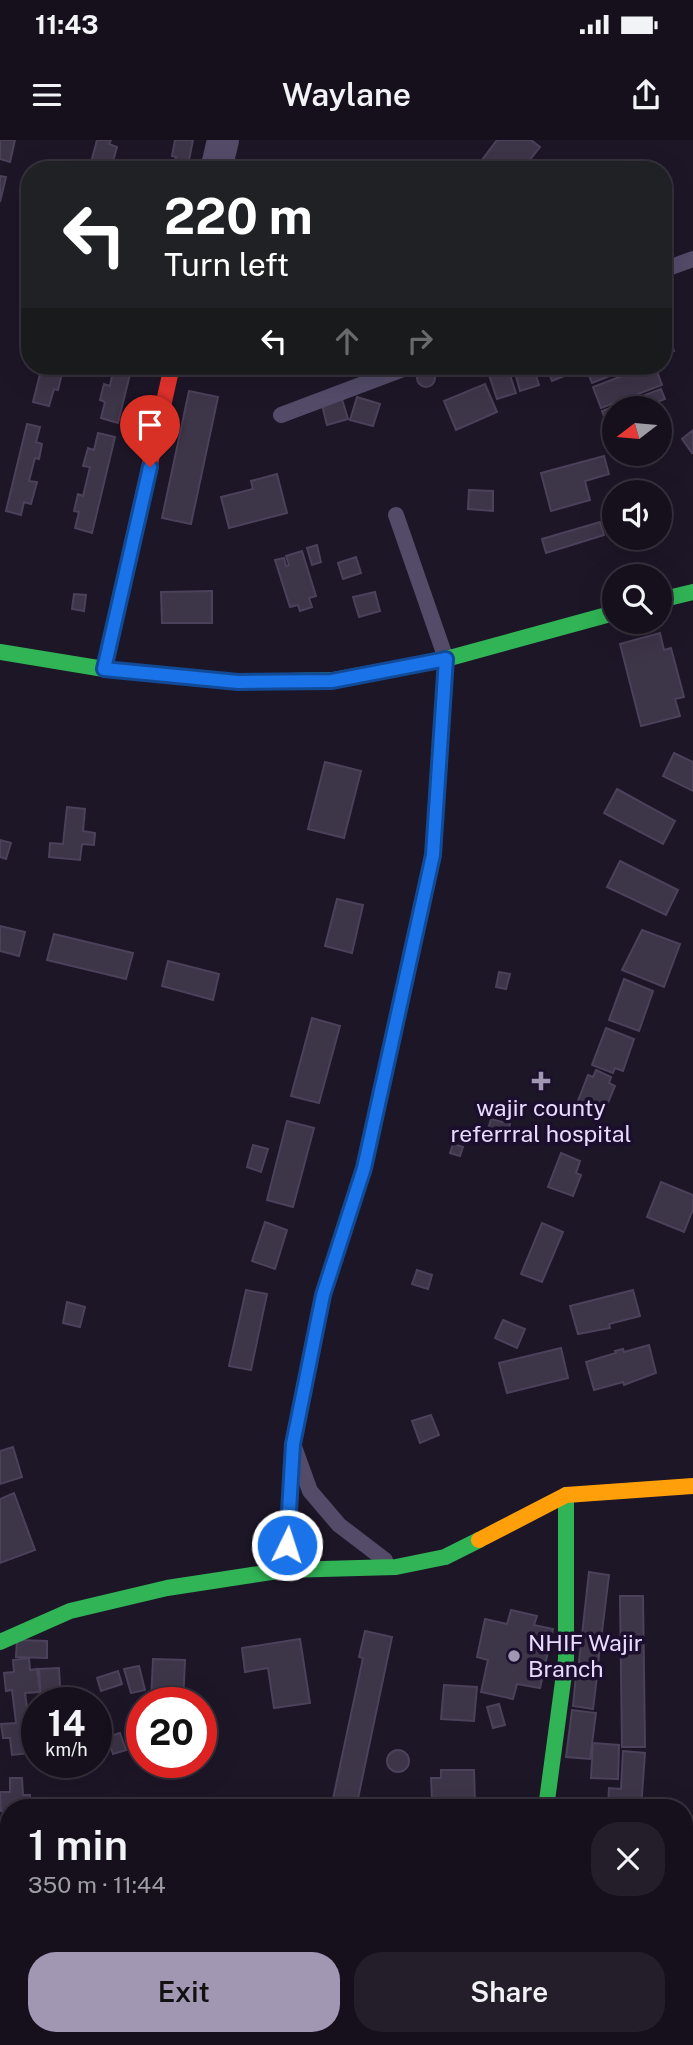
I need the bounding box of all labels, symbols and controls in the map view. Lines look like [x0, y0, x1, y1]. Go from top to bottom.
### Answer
text: 11:43 [35, 9, 99, 40]
icon: menu [28, 76, 66, 114]
text: Waylane [282, 76, 411, 113]
icon: share [627, 76, 665, 114]
text: 220 m [164, 187, 313, 245]
icon: left [49, 189, 140, 280]
text: Turn left [164, 246, 289, 283]
icon: left [255, 322, 293, 360]
icon: ahead [328, 322, 366, 360]
icon: right [401, 322, 439, 360]
pin [120, 395, 180, 467]
north arrow [602, 396, 672, 466]
map controls [602, 396, 672, 634]
icon: arrive [131, 406, 169, 444]
button: sound [602, 480, 672, 550]
button: search [602, 564, 672, 634]
marker: wajir county referrral hospital [531, 1071, 551, 1091]
place label: wajir county referrral hospital [451, 1094, 631, 1147]
position arrow [250, 1508, 324, 1582]
place label: NHIF Wajir Branch [528, 1629, 643, 1682]
marker: NHIF Wajir Branch [506, 1648, 522, 1664]
speed limit sign: 20 [126, 1687, 217, 1778]
text: 14 [48, 1703, 85, 1744]
text: km/h [45, 1739, 88, 1760]
text: 1 min [28, 1820, 128, 1869]
button: close [591, 1822, 665, 1896]
text: 350 m · 11:44 [28, 1871, 166, 1898]
button: Exit [28, 1952, 340, 2032]
button: Share [354, 1952, 665, 2032]

